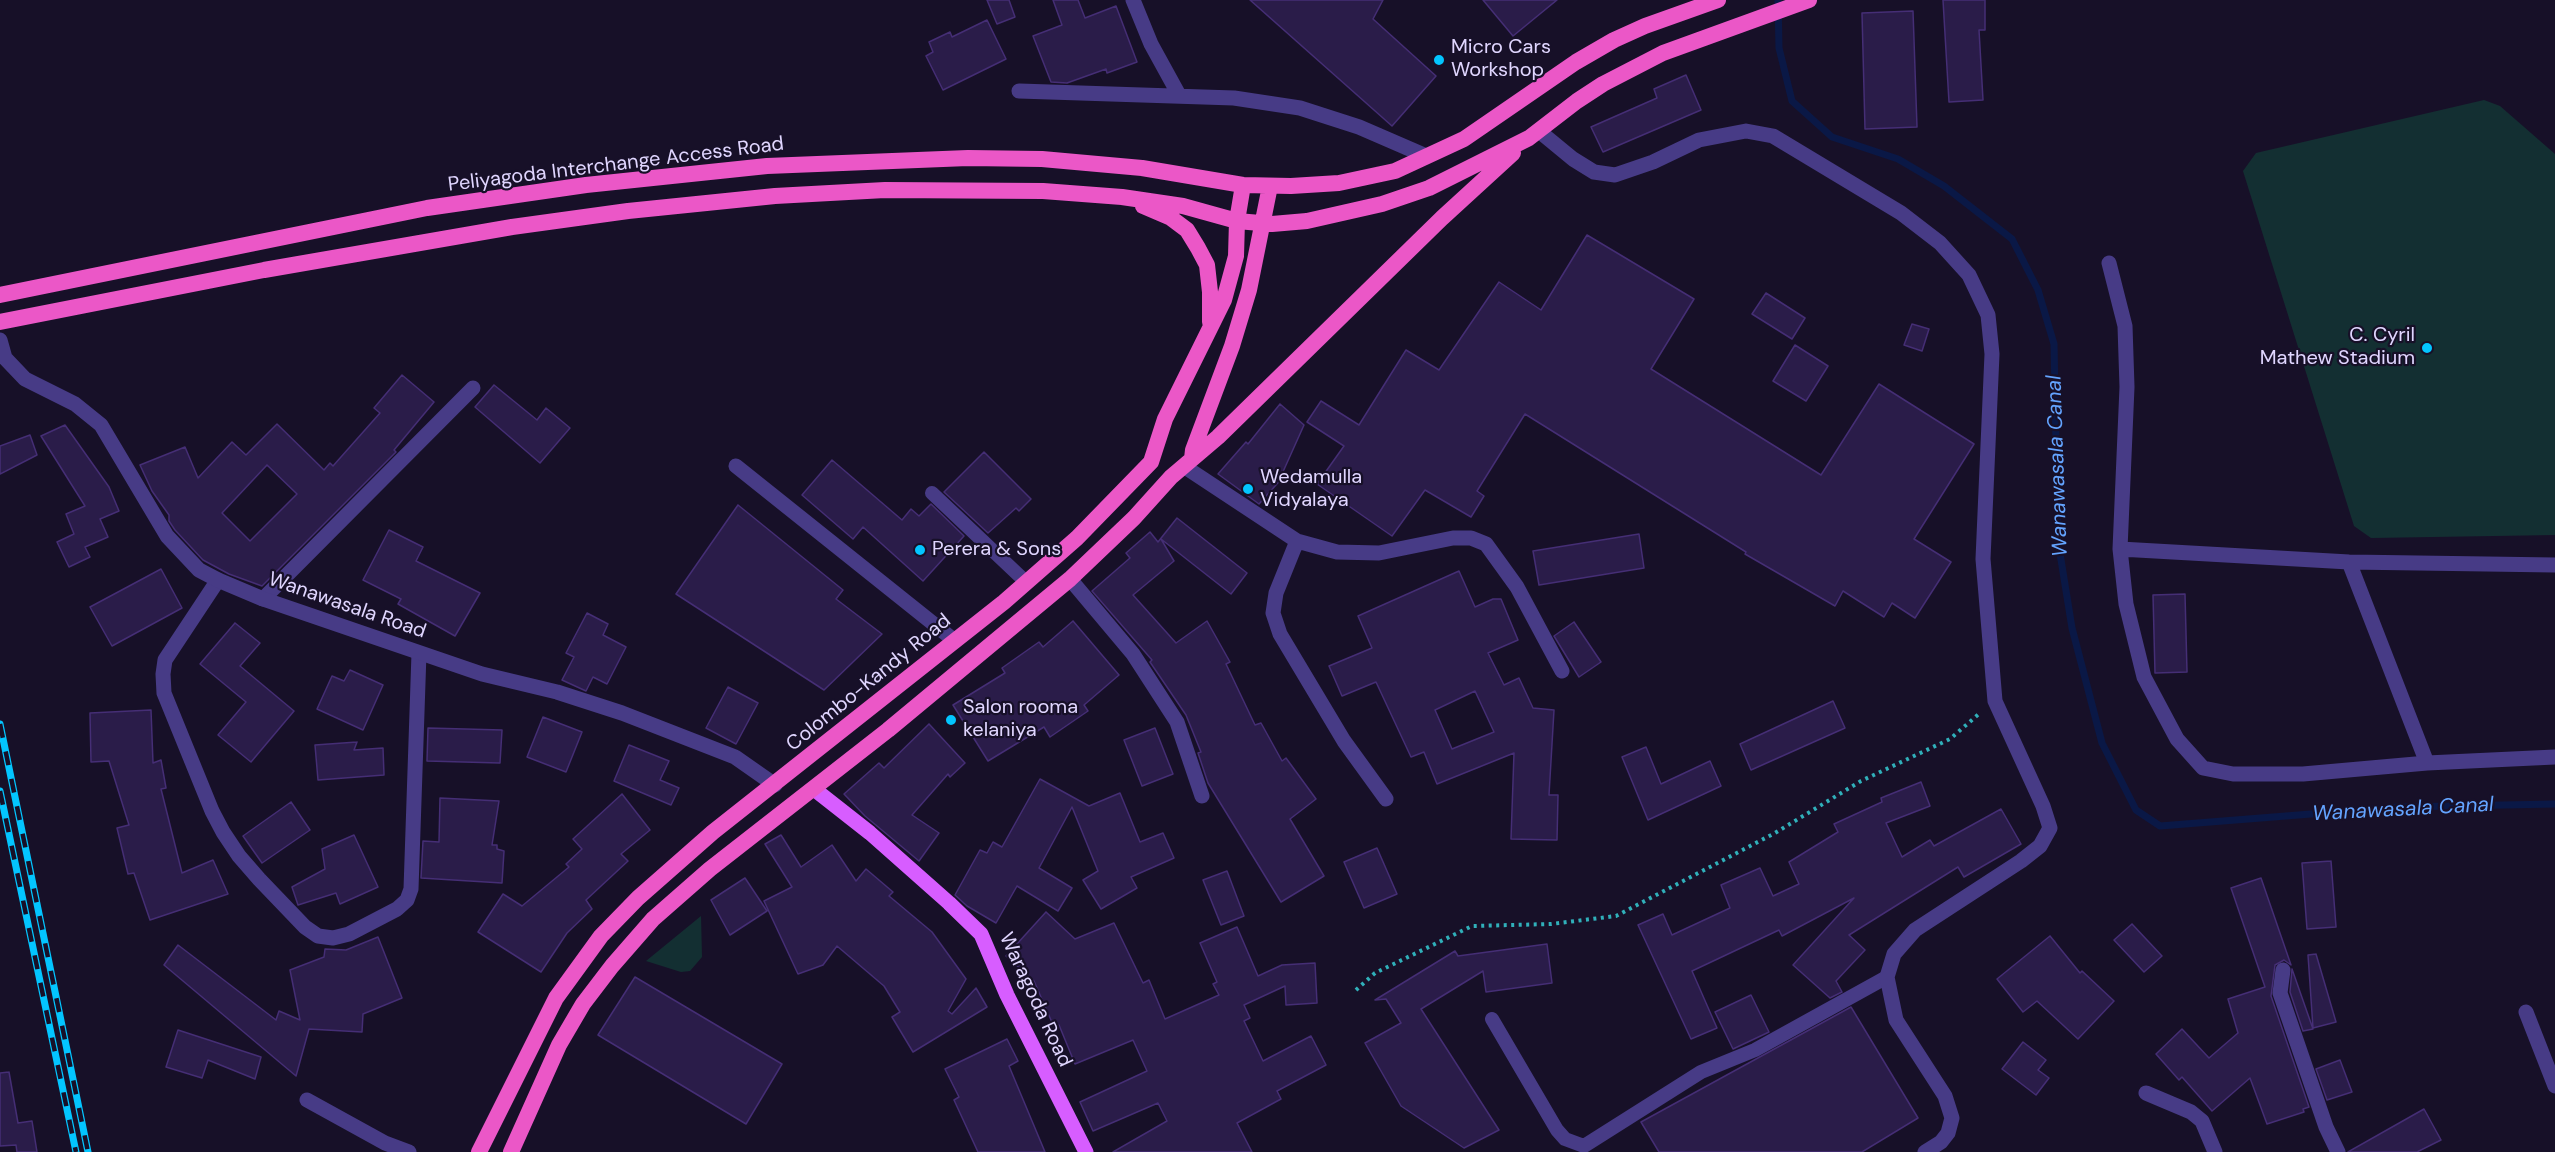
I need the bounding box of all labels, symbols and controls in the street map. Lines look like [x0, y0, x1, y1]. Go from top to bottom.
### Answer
place label: Micro Cars Workshop [1451, 36, 1551, 83]
marker: Micro Cars Workshop [1432, 53, 1446, 67]
street label: Peliyagoda Interchange Access Road [447, 132, 785, 198]
place label: C. Cyril Mathew Stadium [2260, 324, 2415, 371]
marker: C. Cyril Mathew Stadium [2420, 341, 2434, 355]
water label: Wanawasala Canal [2042, 375, 2074, 557]
place label: Wedamulla Vidyalaya [1260, 466, 1362, 513]
marker: Wedamulla Vidyalaya [1241, 482, 1255, 496]
place label: Perera & Sons [932, 538, 1061, 562]
marker: Perera & Sons [913, 543, 927, 557]
street label: Wanawasala Road [265, 568, 429, 644]
street label: Colombo-Kandy Road [782, 609, 956, 757]
place label: Salon rooma kelaniya [963, 696, 1078, 743]
marker: Salon rooma kelaniya [944, 713, 958, 727]
water label: Wanawasala Canal [2312, 793, 2494, 827]
street label: Waragoda Road [993, 929, 1077, 1071]

